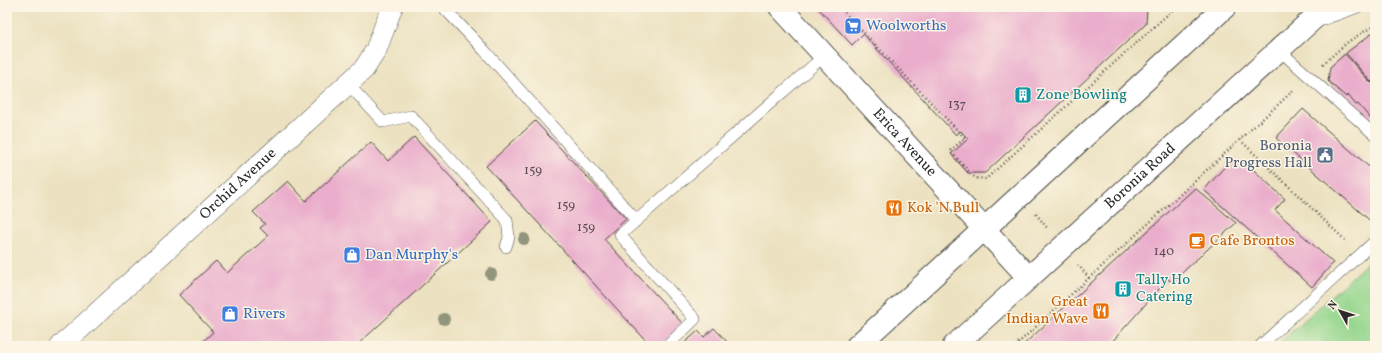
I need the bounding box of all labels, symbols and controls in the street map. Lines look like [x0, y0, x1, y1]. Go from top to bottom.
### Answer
supermarket icon: Woolworths [843, 16, 863, 36]
place label: Woolworths [866, 16, 947, 37]
building icon: Zone Bowling [1013, 85, 1033, 105]
place label: Zone Bowling [1036, 85, 1127, 106]
house number: 137 [948, 96, 966, 114]
street label: Erica Avenue [868, 104, 941, 181]
place label: Boronia Progress Hall [1224, 136, 1312, 174]
street label: Boronia Road [1100, 138, 1180, 214]
street label: Orchid Avenue [195, 143, 281, 225]
public building icon: Boronia Progress Hall [1315, 145, 1335, 165]
house number: 159 [524, 162, 542, 180]
house number: 159 [557, 197, 575, 215]
restaurant icon: Kok 'N Bull [884, 198, 904, 218]
place label: Kok 'N Bull [907, 198, 979, 219]
house number: 159 [577, 219, 595, 237]
cafe icon: Cafe Brontos [1187, 231, 1207, 251]
place label: Cafe Brontos [1210, 231, 1295, 252]
house number: 140 [1154, 243, 1174, 261]
shop icon: Dan Murphy's [342, 245, 362, 265]
place label: Dan Murphy's [365, 245, 458, 266]
place label: Tally Ho Catering [1136, 270, 1193, 308]
building icon: Tally Ho Catering [1113, 279, 1133, 299]
north arrow [1320, 291, 1360, 331]
place label: Great Indian Wave [1006, 292, 1088, 330]
text: N [1325, 298, 1342, 313]
restaurant icon: Great Indian Wave [1091, 301, 1111, 321]
shop icon: Rivers [220, 304, 240, 324]
place label: Rivers [243, 304, 285, 325]

